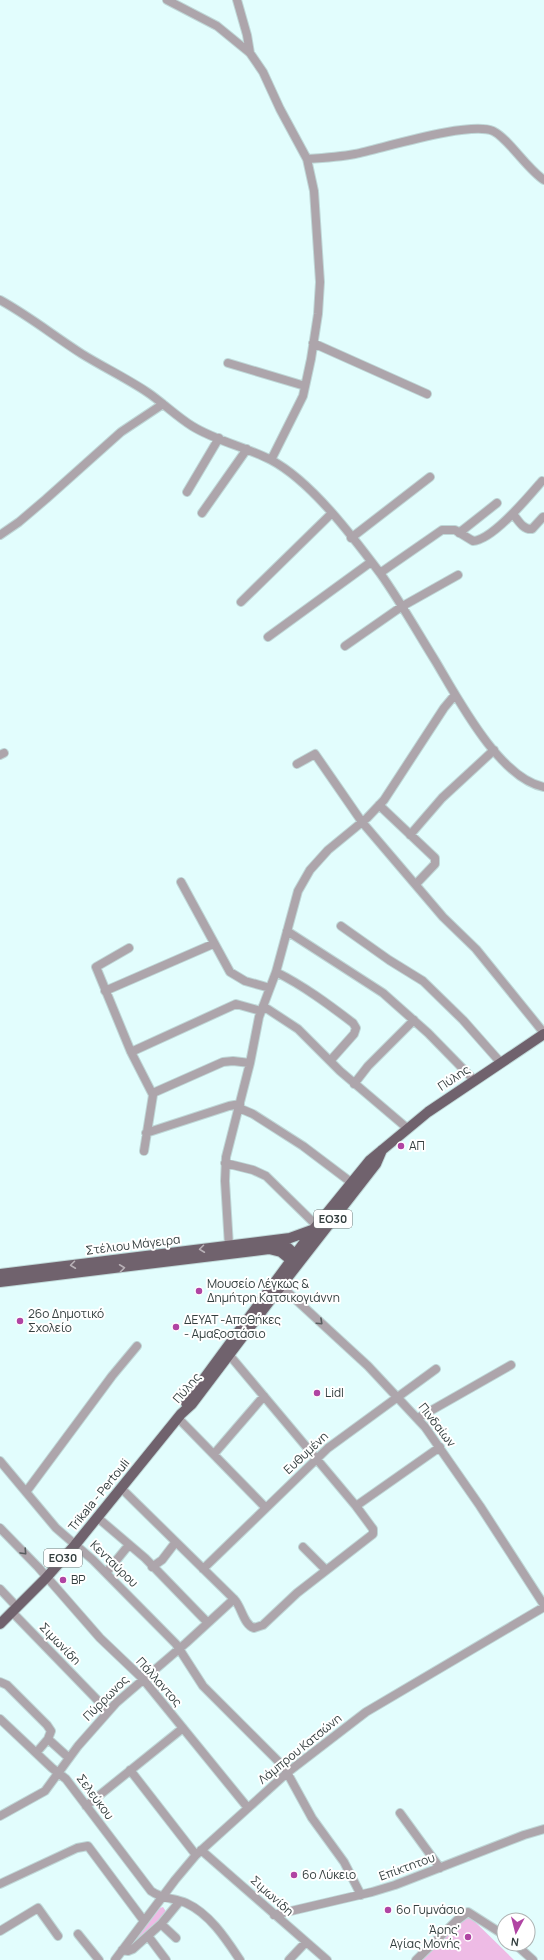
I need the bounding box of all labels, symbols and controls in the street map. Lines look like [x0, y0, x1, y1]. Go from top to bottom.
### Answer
street label: Πύλης [434, 1060, 473, 1095]
place label: ΑΠ [409, 1137, 425, 1154]
marker: ΑΠ [396, 1141, 406, 1151]
road number: ΕΟ30 [314, 1210, 352, 1228]
street label: Στέλιου Μάγειρα [85, 1230, 181, 1259]
one-way arrow [199, 1244, 205, 1253]
one-way arrow [70, 1260, 76, 1269]
one-way arrow [119, 1263, 125, 1272]
place label: Μουσείο Λέγκως & Δημήτρη Κατσικογιάννη [207, 1275, 340, 1306]
marker: Μουσείο Λέγκως & Δημήτρη Κατσικογιάννη [194, 1286, 204, 1296]
place label: 26ο Δημοτικό Σχολείο [28, 1305, 104, 1336]
place label: ΔΕΥΑΤ -Αποθήκες - Αμαξοστάσιο [184, 1311, 281, 1342]
marker: 26ο Δημοτικό Σχολείο [15, 1316, 25, 1326]
one-way arrow [315, 1317, 323, 1324]
marker: ΔΕΥΑΤ -Αποθήκες - Αμαξοστάσιο [171, 1322, 181, 1332]
street label: Πύλης [169, 1368, 205, 1407]
place label: Lidl [325, 1384, 344, 1401]
marker: Lidl [312, 1388, 322, 1398]
street label: Πινδαίων [415, 1399, 460, 1450]
street label: Ευθυμένη [280, 1428, 332, 1478]
street label: Trikala - Pertouli [64, 1455, 133, 1534]
street label: Κενταύρου [87, 1536, 142, 1591]
one-way arrow [19, 1547, 27, 1555]
road number: ΕΟ30 [44, 1549, 82, 1567]
place label: BP [71, 1571, 86, 1588]
marker: BP [58, 1575, 68, 1585]
street label: Σιμωνίδη [36, 1619, 85, 1668]
street label: Πάλλαντος [133, 1653, 186, 1710]
street label: Πύρρωνος [79, 1671, 133, 1724]
street label: Λάμπρου Κατσώνη [254, 1710, 345, 1788]
street label: Σελεύκου [73, 1771, 118, 1823]
street label: Επίκτητου [377, 1849, 437, 1884]
place label: 6ο Λύκειο [302, 1866, 356, 1883]
marker: 6ο Λύκειο [289, 1870, 299, 1880]
street label: Σιμωνίδη [247, 1872, 298, 1920]
place label: 6ο Γυμνάσιο [396, 1901, 464, 1918]
marker: 6ο Γυμνάσιο [383, 1905, 393, 1915]
north arrow [496, 1912, 536, 1952]
place label: Άρης' Αγίας Μονής [390, 1921, 460, 1952]
marker: Άρης' Αγίας Μονής [463, 1932, 473, 1942]
text: N [510, 1934, 520, 1950]

